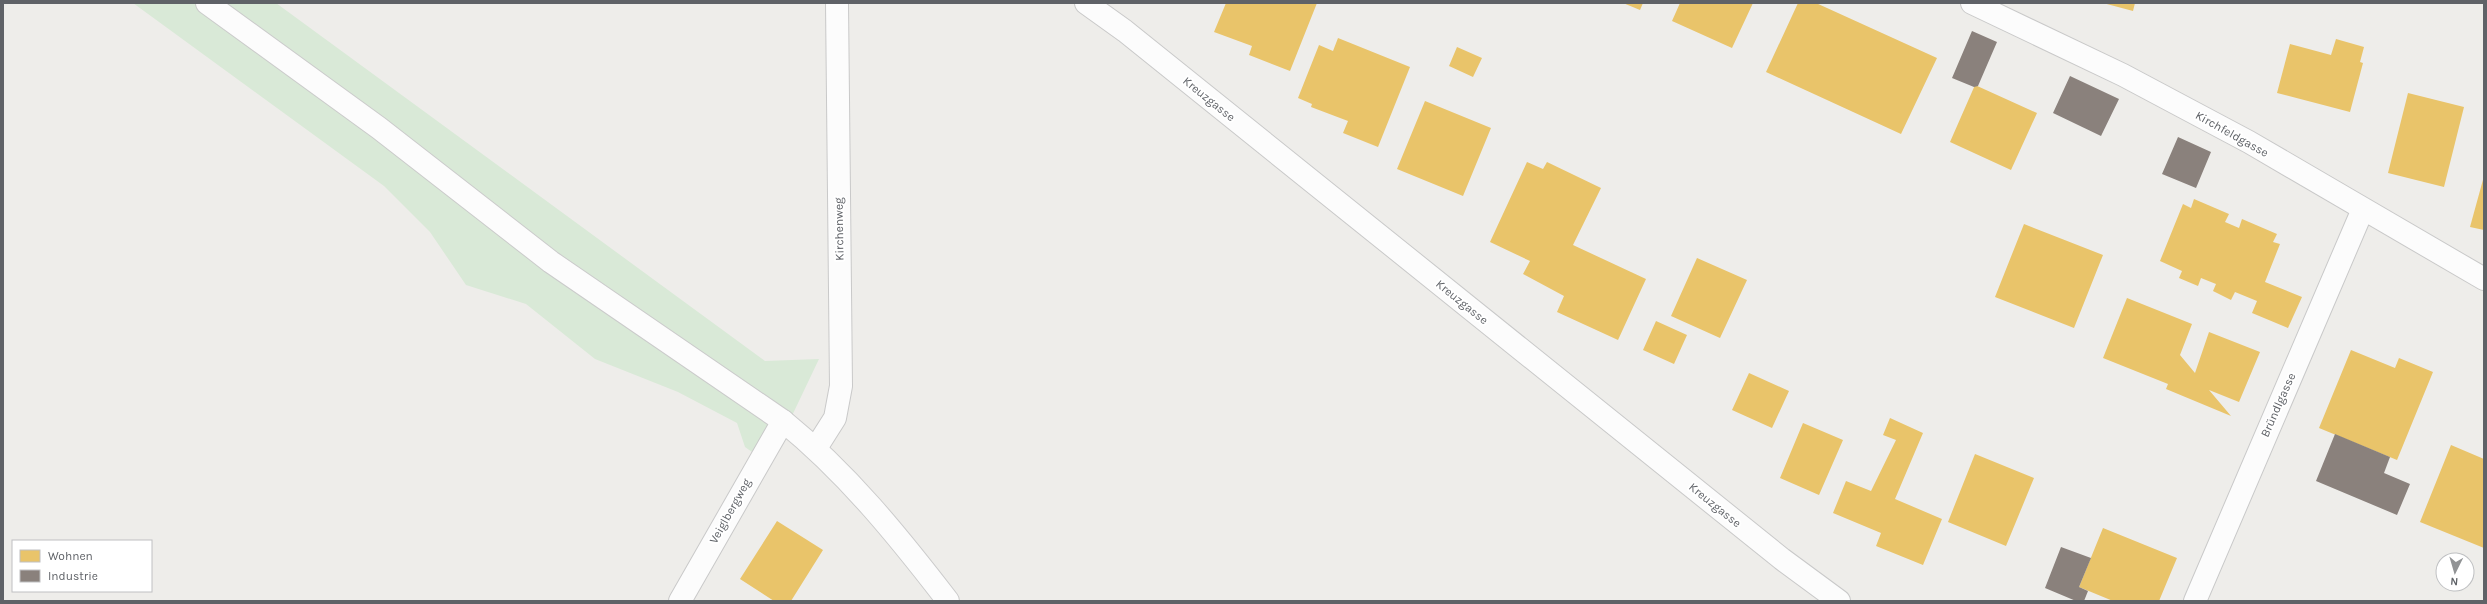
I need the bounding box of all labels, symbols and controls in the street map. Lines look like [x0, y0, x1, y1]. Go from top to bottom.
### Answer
street label: Kreuzgasse [1180, 74, 1238, 124]
street label: Kirchfeldgasse [2193, 108, 2271, 160]
street label: Kirchenweg [831, 197, 847, 261]
street label: Kreuzgasse [1433, 277, 1491, 327]
street label: Bründlgasse [2258, 371, 2298, 439]
street label: Veiglbergweg [706, 476, 754, 546]
street label: Kreuzgasse [1686, 480, 1744, 530]
legend [12, 540, 152, 592]
text: Wohnen [48, 549, 93, 563]
north arrow [2435, 552, 2475, 592]
text: Industrie [48, 569, 98, 583]
text: N [2450, 575, 2459, 588]

